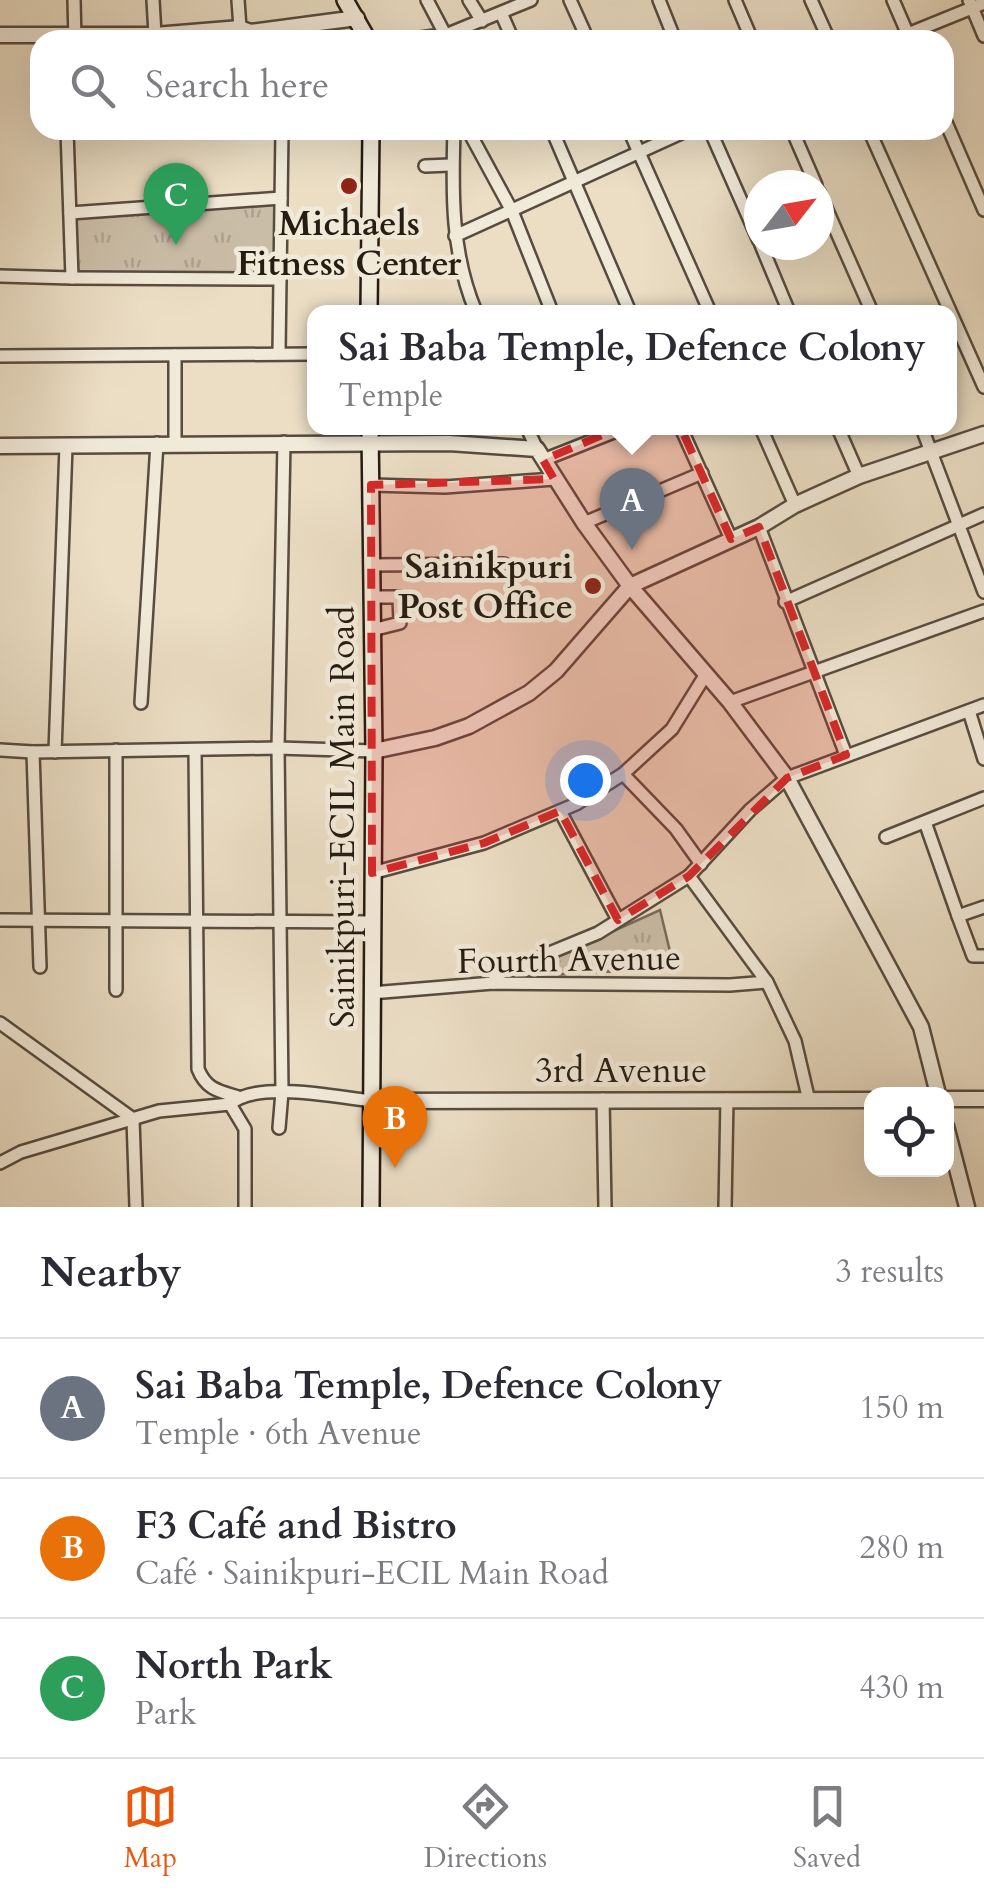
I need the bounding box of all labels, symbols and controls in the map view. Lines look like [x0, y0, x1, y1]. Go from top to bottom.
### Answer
search box [30, 30, 954, 140]
icon: search [65, 58, 120, 113]
text: Search here [145, 59, 329, 111]
pin: C [144, 162, 208, 245]
north arrow [744, 170, 834, 260]
marker: Michaels Fitness Center [338, 175, 360, 197]
place label: Michaels Fitness Center [237, 200, 462, 288]
popup [307, 305, 957, 435]
text: Sai Baba Temple, Defence Colony [338, 322, 926, 374]
text: Temple [338, 374, 443, 418]
pin: A [600, 468, 664, 550]
place label: Sainikpuri Post Office [398, 543, 573, 631]
marker: Sainikpuri Post Office [582, 575, 604, 597]
street label: Sainikpuri-ECIL Main Road [319, 606, 367, 1028]
your location [560, 755, 611, 806]
street label: Fourth Avenue [457, 934, 681, 986]
street label: 3rd Avenue [535, 1047, 707, 1095]
pin: B [362, 1086, 428, 1168]
map controls [864, 1087, 954, 1177]
button: locate [864, 1087, 954, 1177]
text: Nearby [40, 1244, 182, 1301]
text: 3 results [836, 1250, 944, 1294]
text: Sai Baba Temple, Defence Colony [135, 1360, 722, 1412]
text: A [60, 1386, 85, 1430]
text: 150 m [859, 1386, 944, 1430]
text: Temple · 6th Avenue [135, 1412, 422, 1456]
text: F3 Café and Bistro [135, 1500, 457, 1552]
text: B [61, 1526, 84, 1570]
text: 280 m [859, 1526, 944, 1570]
text: Café · Sainikpuri-ECIL Main Road [135, 1552, 609, 1596]
text: North Park [135, 1640, 332, 1692]
text: C [60, 1666, 85, 1710]
text: 430 m [859, 1666, 944, 1710]
text: Park [135, 1692, 197, 1736]
tab: Map [123, 1779, 178, 1877]
tab: Directions [424, 1779, 547, 1877]
tab: Saved [793, 1779, 861, 1877]

